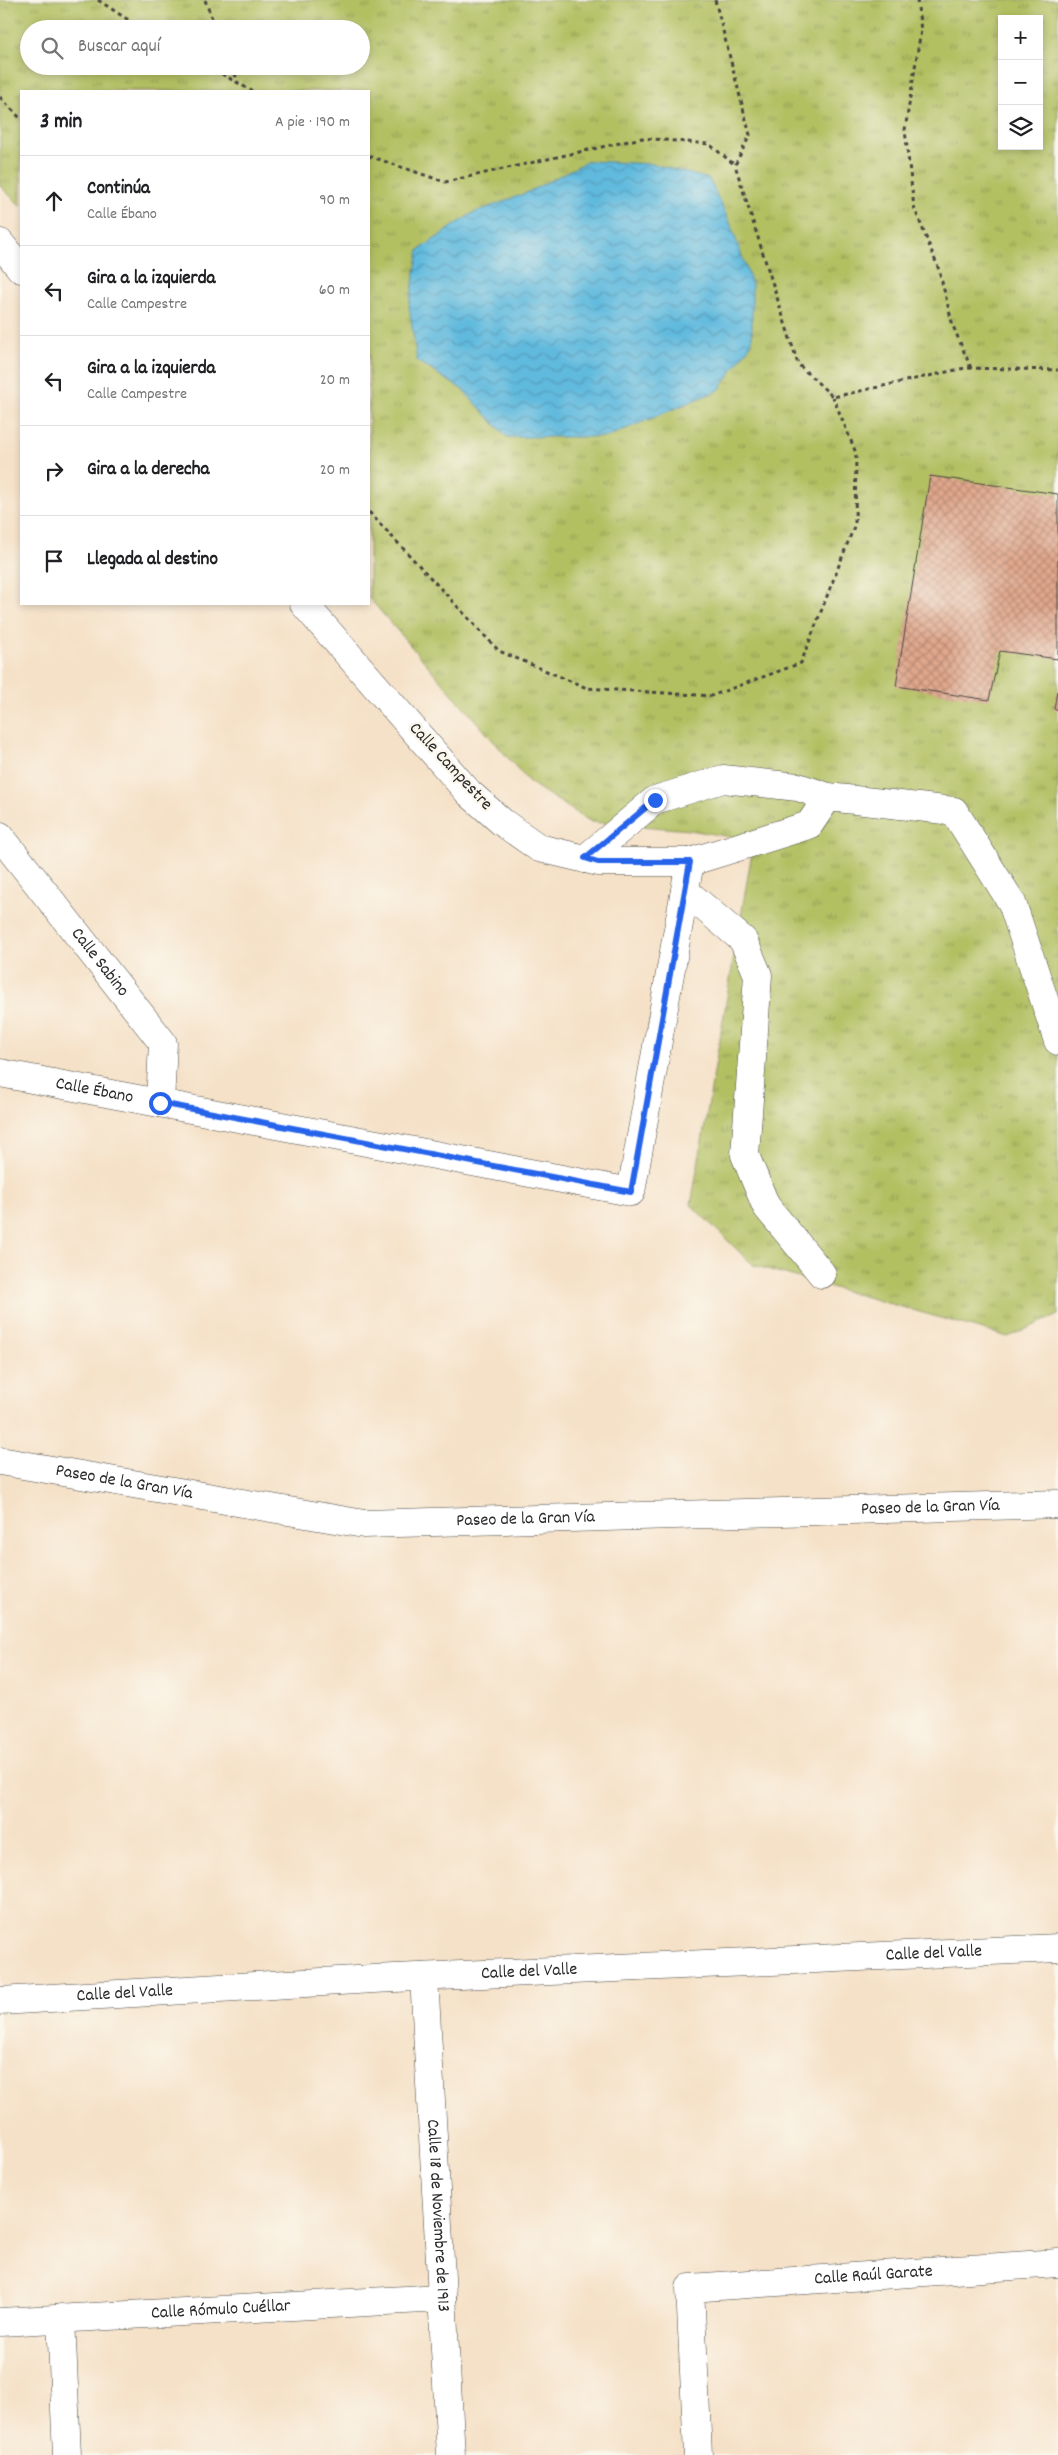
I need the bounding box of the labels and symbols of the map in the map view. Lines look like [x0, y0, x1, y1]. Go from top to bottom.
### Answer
street label: Calle Campestre [402, 717, 498, 817]
route end [644, 789, 667, 812]
street label: Calle Sabino [64, 923, 135, 1002]
street label: Calle Ébano [53, 1071, 135, 1110]
route start [149, 1092, 172, 1115]
street label: Paseo de la Gran Vía [54, 1458, 195, 1507]
street label: Paseo de la Gran Vía [861, 1493, 1001, 1522]
street label: Paseo de la Gran Vía [456, 1505, 596, 1534]
street label: Calle del Valle [885, 1939, 983, 1968]
street label: Calle del Valle [480, 1957, 578, 1987]
street label: Calle del Valle [76, 1978, 174, 2009]
street label: Calle 18 de Noviembre de 1913 [420, 2119, 455, 2313]
street label: Calle Raúl Garate [813, 2259, 934, 2292]
street label: Calle Rómulo Cuéllar [150, 2294, 291, 2326]

